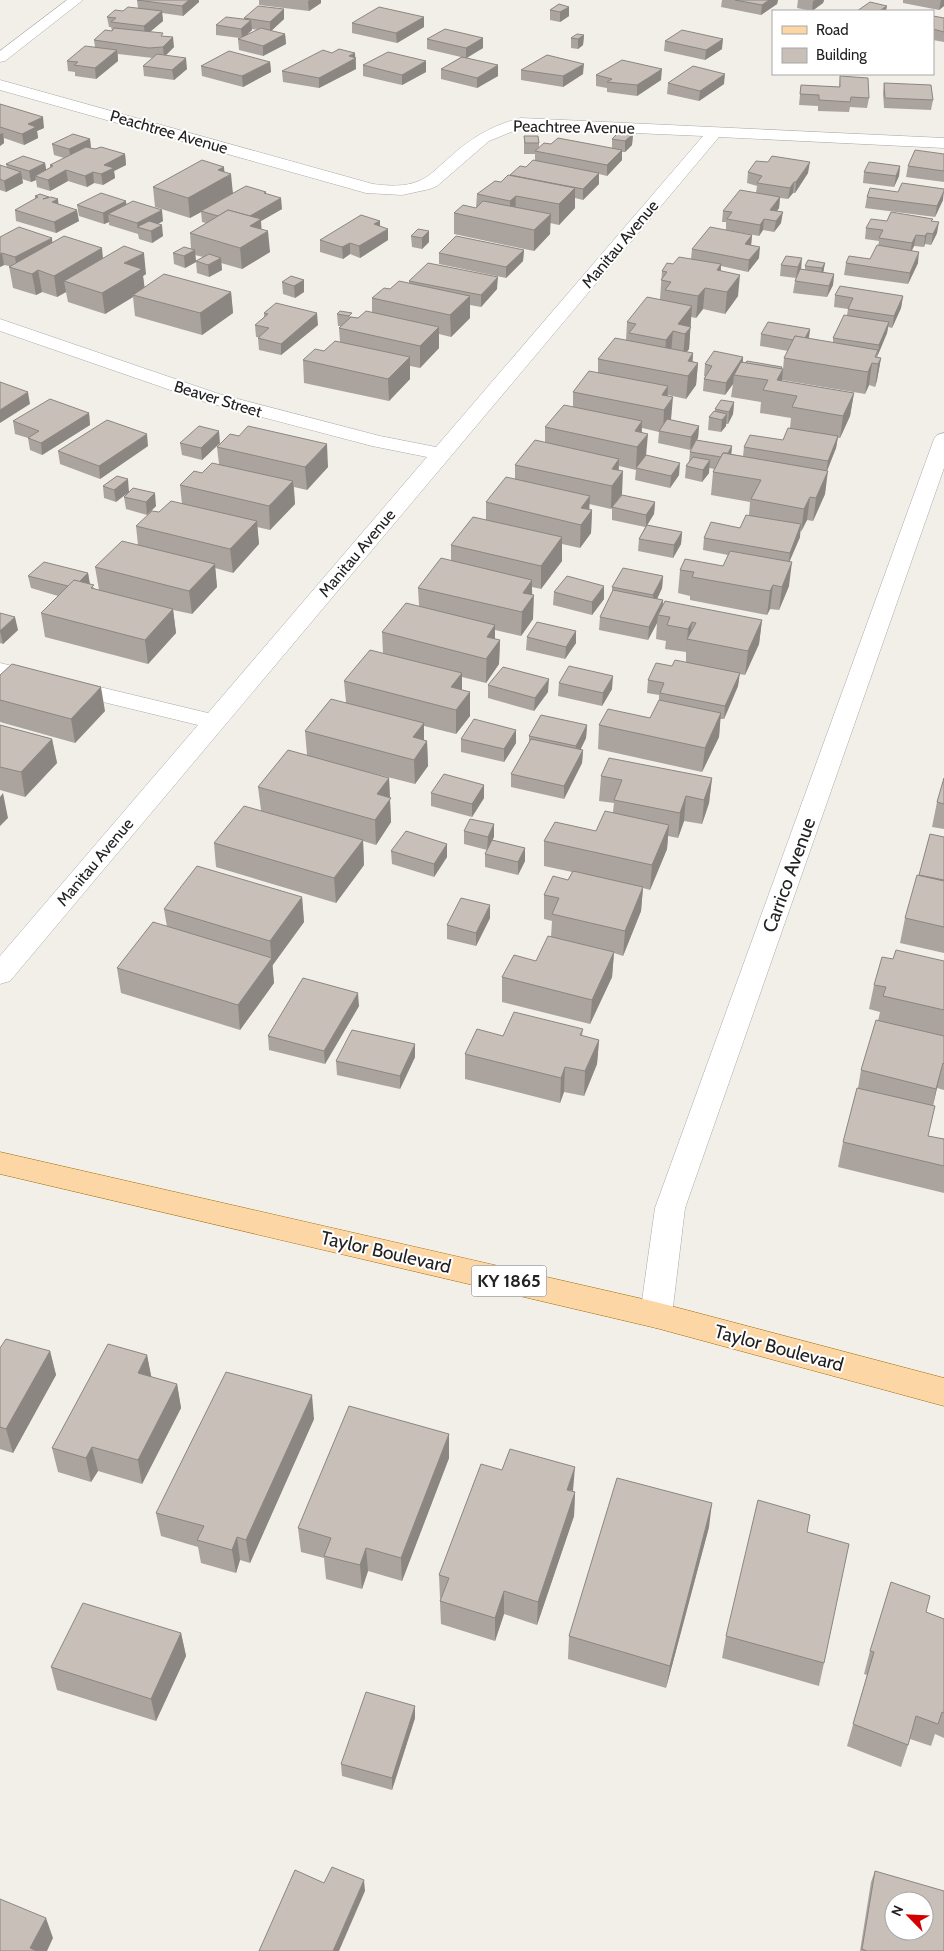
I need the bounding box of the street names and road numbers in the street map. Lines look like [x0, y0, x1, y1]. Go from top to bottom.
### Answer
street label: Peachtree Avenue [108, 106, 230, 158]
street label: Peachtree Avenue [513, 116, 635, 138]
street label: Manitau Avenue [578, 196, 662, 292]
street label: Beaver Street [172, 377, 265, 422]
street label: Manitau Avenue [315, 505, 399, 601]
street label: Manitau Avenue [53, 814, 137, 910]
street label: Carrico Avenue [758, 814, 820, 935]
street label: Taylor Boulevard [319, 1226, 453, 1278]
road number: KY 1865 [472, 1266, 546, 1296]
street label: Taylor Boulevard [712, 1320, 846, 1376]

